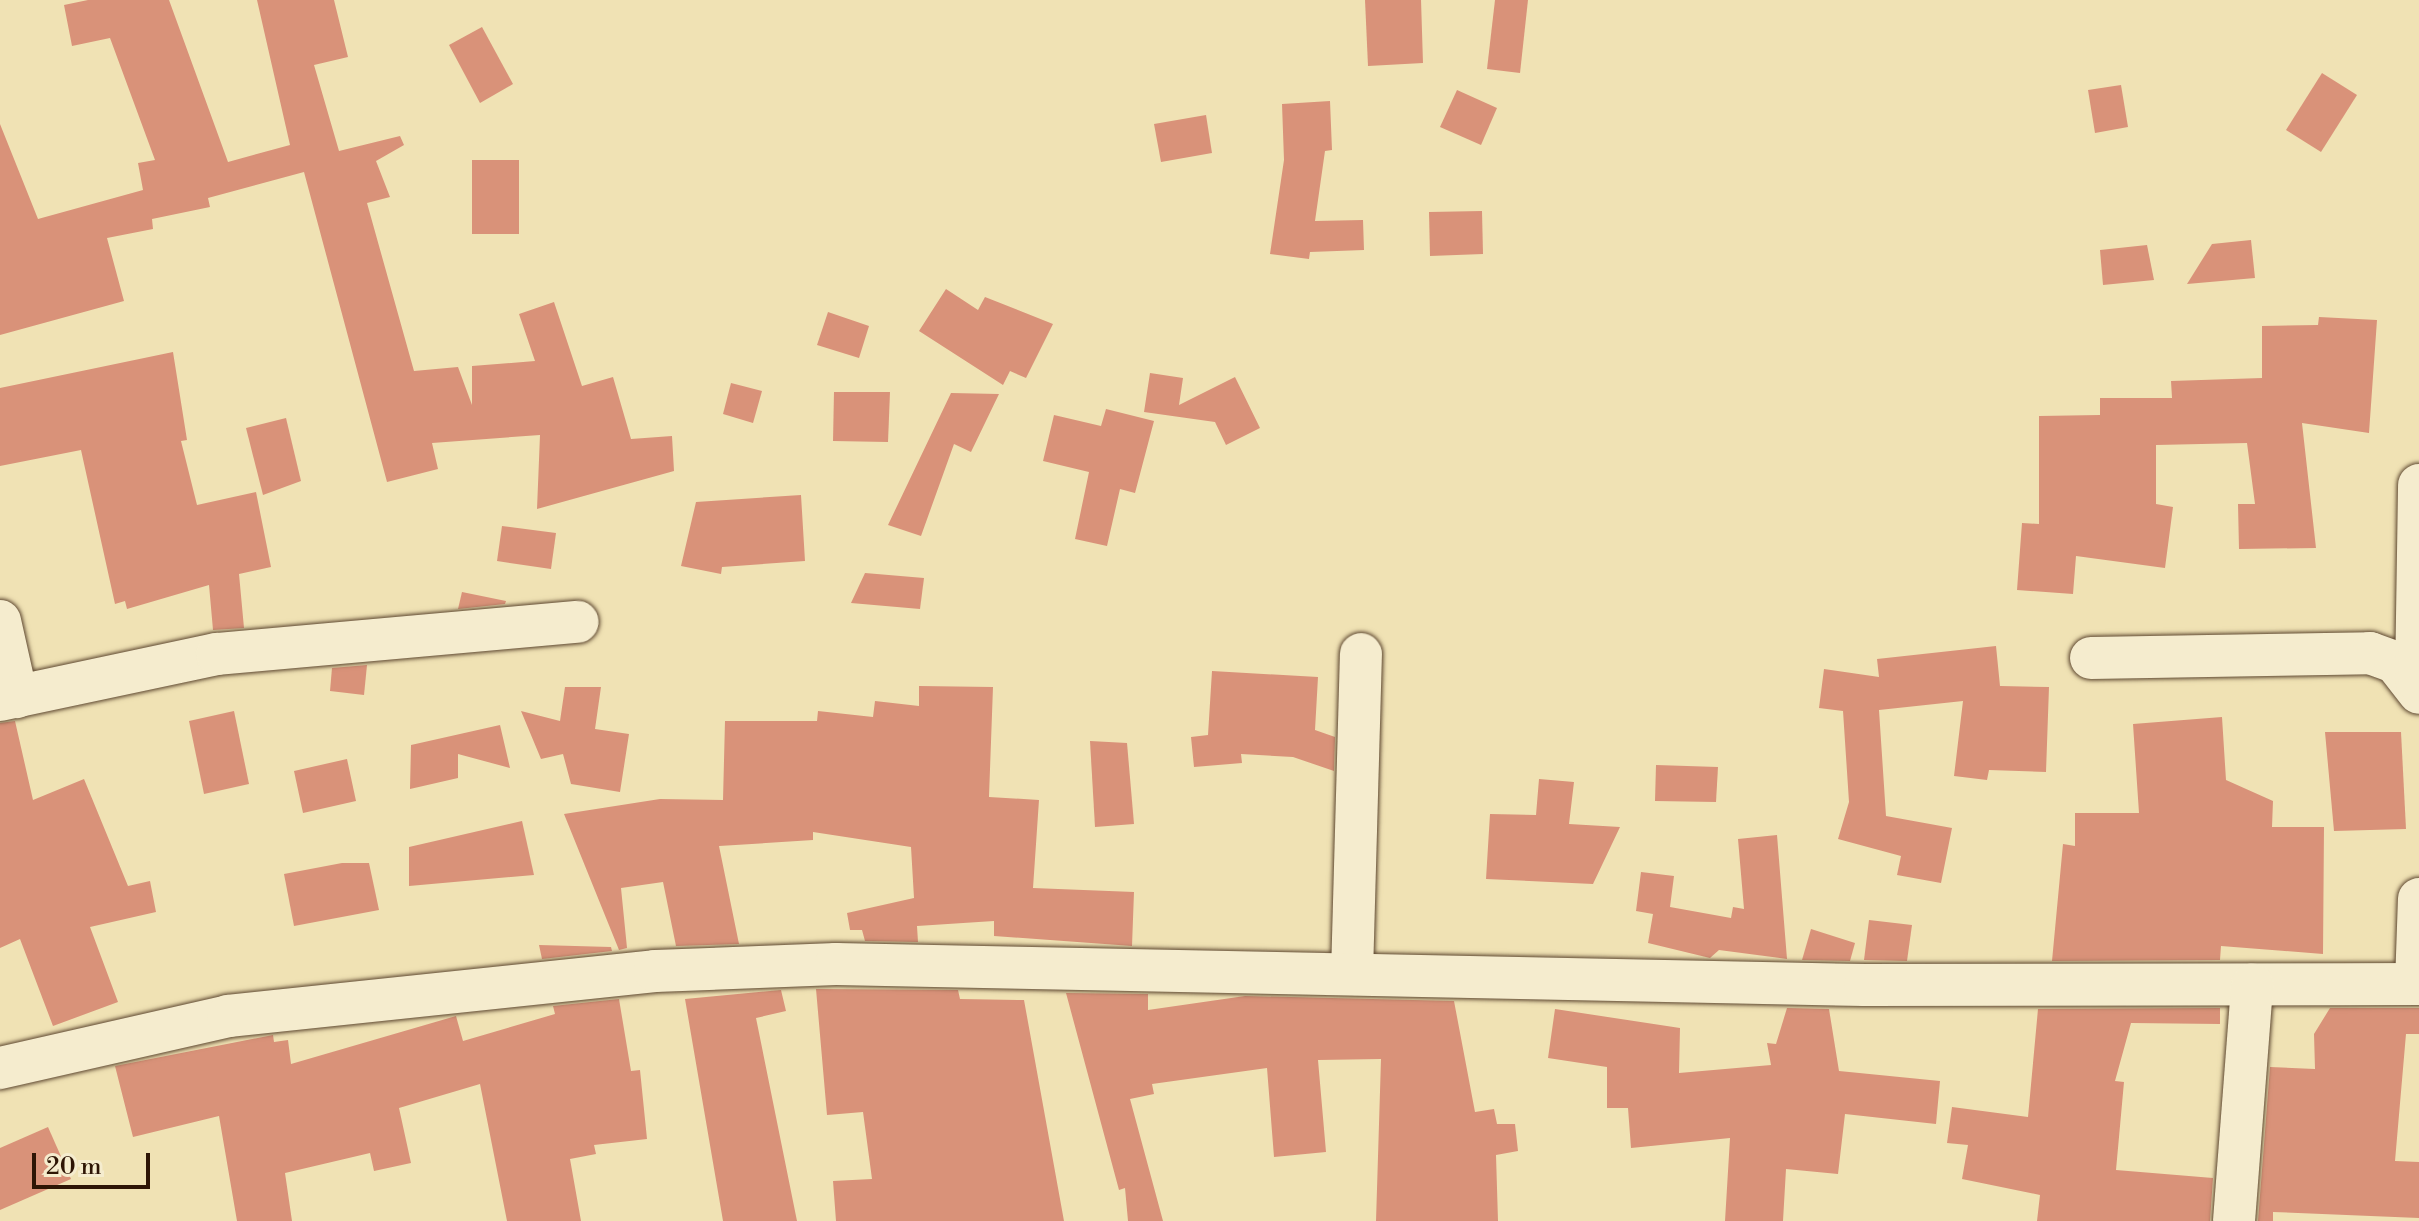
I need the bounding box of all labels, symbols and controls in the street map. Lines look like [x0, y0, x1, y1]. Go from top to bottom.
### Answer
scale bar [36, 1137, 154, 1187]
text: 20 m [46, 1152, 102, 1182]

